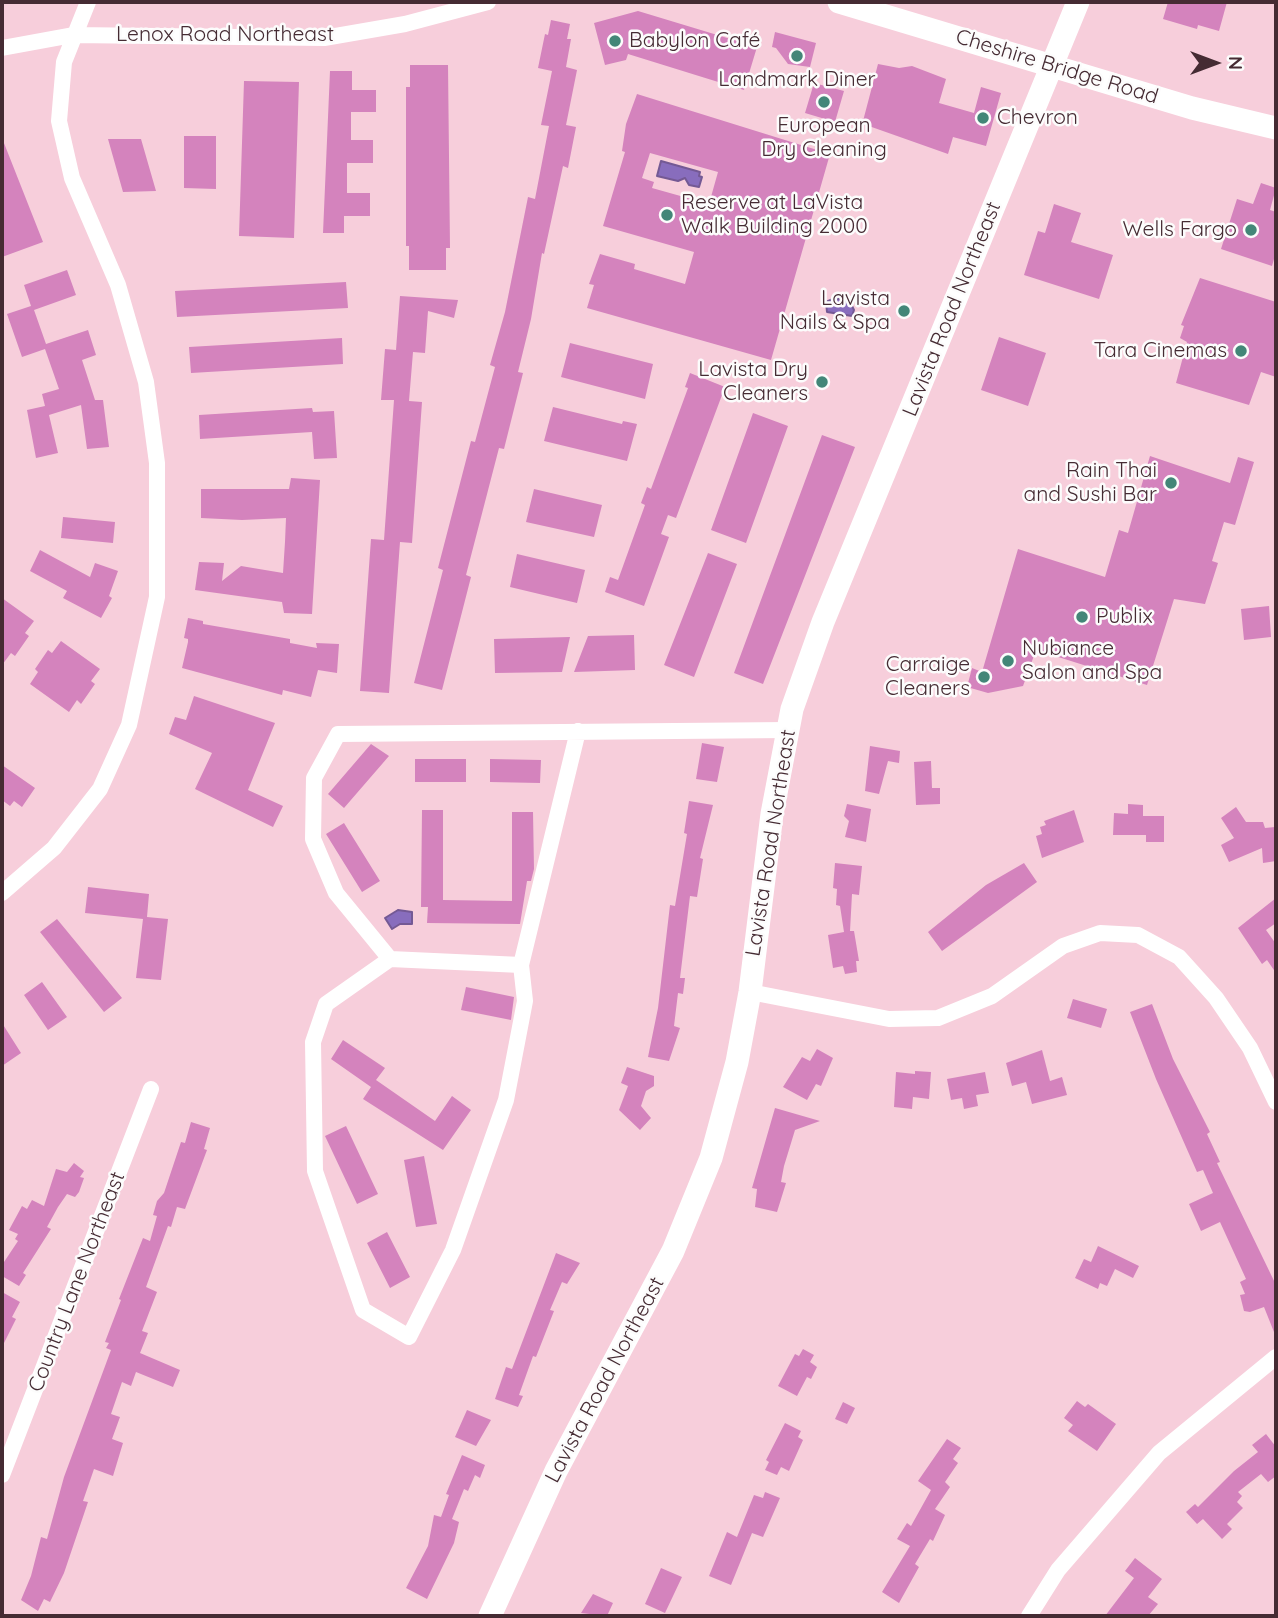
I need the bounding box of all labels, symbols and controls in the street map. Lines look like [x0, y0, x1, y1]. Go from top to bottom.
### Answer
street label: Lenox Road Northeast [116, 22, 334, 48]
street label: Cheshire Bridge Road [953, 24, 1161, 110]
place label: Babylon Café [629, 28, 760, 54]
north arrow [1180, 28, 1250, 98]
marker: Babylon Café [607, 33, 623, 49]
marker: Landmark Diner [789, 48, 805, 64]
text: N [1224, 56, 1248, 70]
place label: Landmark Diner [718, 67, 876, 93]
marker: European Dry Cleaning [816, 94, 832, 110]
place label: Chevron [997, 105, 1078, 131]
marker: Chevron [975, 110, 991, 126]
place label: European Dry Cleaning [761, 113, 887, 163]
place label: Reserve at LaVista Walk Building 2000 [681, 190, 868, 240]
street label: Lavista Road Northeast [897, 198, 1007, 420]
marker: Reserve at LaVista Walk Building 2000 [659, 207, 675, 223]
place label: Wells Fargo [1123, 217, 1237, 243]
marker: Wells Fargo [1243, 222, 1259, 238]
place label: Lavista Nails & Spa [780, 286, 890, 336]
marker: Lavista Nails & Spa [896, 303, 912, 319]
place label: Tara Cinemas [1093, 338, 1227, 364]
marker: Tara Cinemas [1233, 343, 1249, 359]
place label: Lavista Dry Cleaners [698, 357, 808, 407]
marker: Lavista Dry Cleaners [814, 374, 830, 390]
place label: Rain Thai and Sushi Bar [1023, 458, 1157, 508]
marker: Rain Thai and Sushi Bar [1163, 475, 1179, 491]
place label: Publix [1096, 604, 1153, 630]
marker: Publix [1074, 609, 1090, 625]
place label: Nubiance Salon and Spa [1022, 636, 1162, 686]
place label: Carraige Cleaners [885, 652, 970, 702]
marker: Nubiance Salon and Spa [1000, 653, 1016, 669]
marker: Carraige Cleaners [976, 669, 992, 685]
street label: Lavista Road Northeast [741, 728, 801, 958]
street label: Country Lane Northeast [23, 1168, 131, 1396]
street label: Lavista Road Northeast [540, 1273, 670, 1487]

